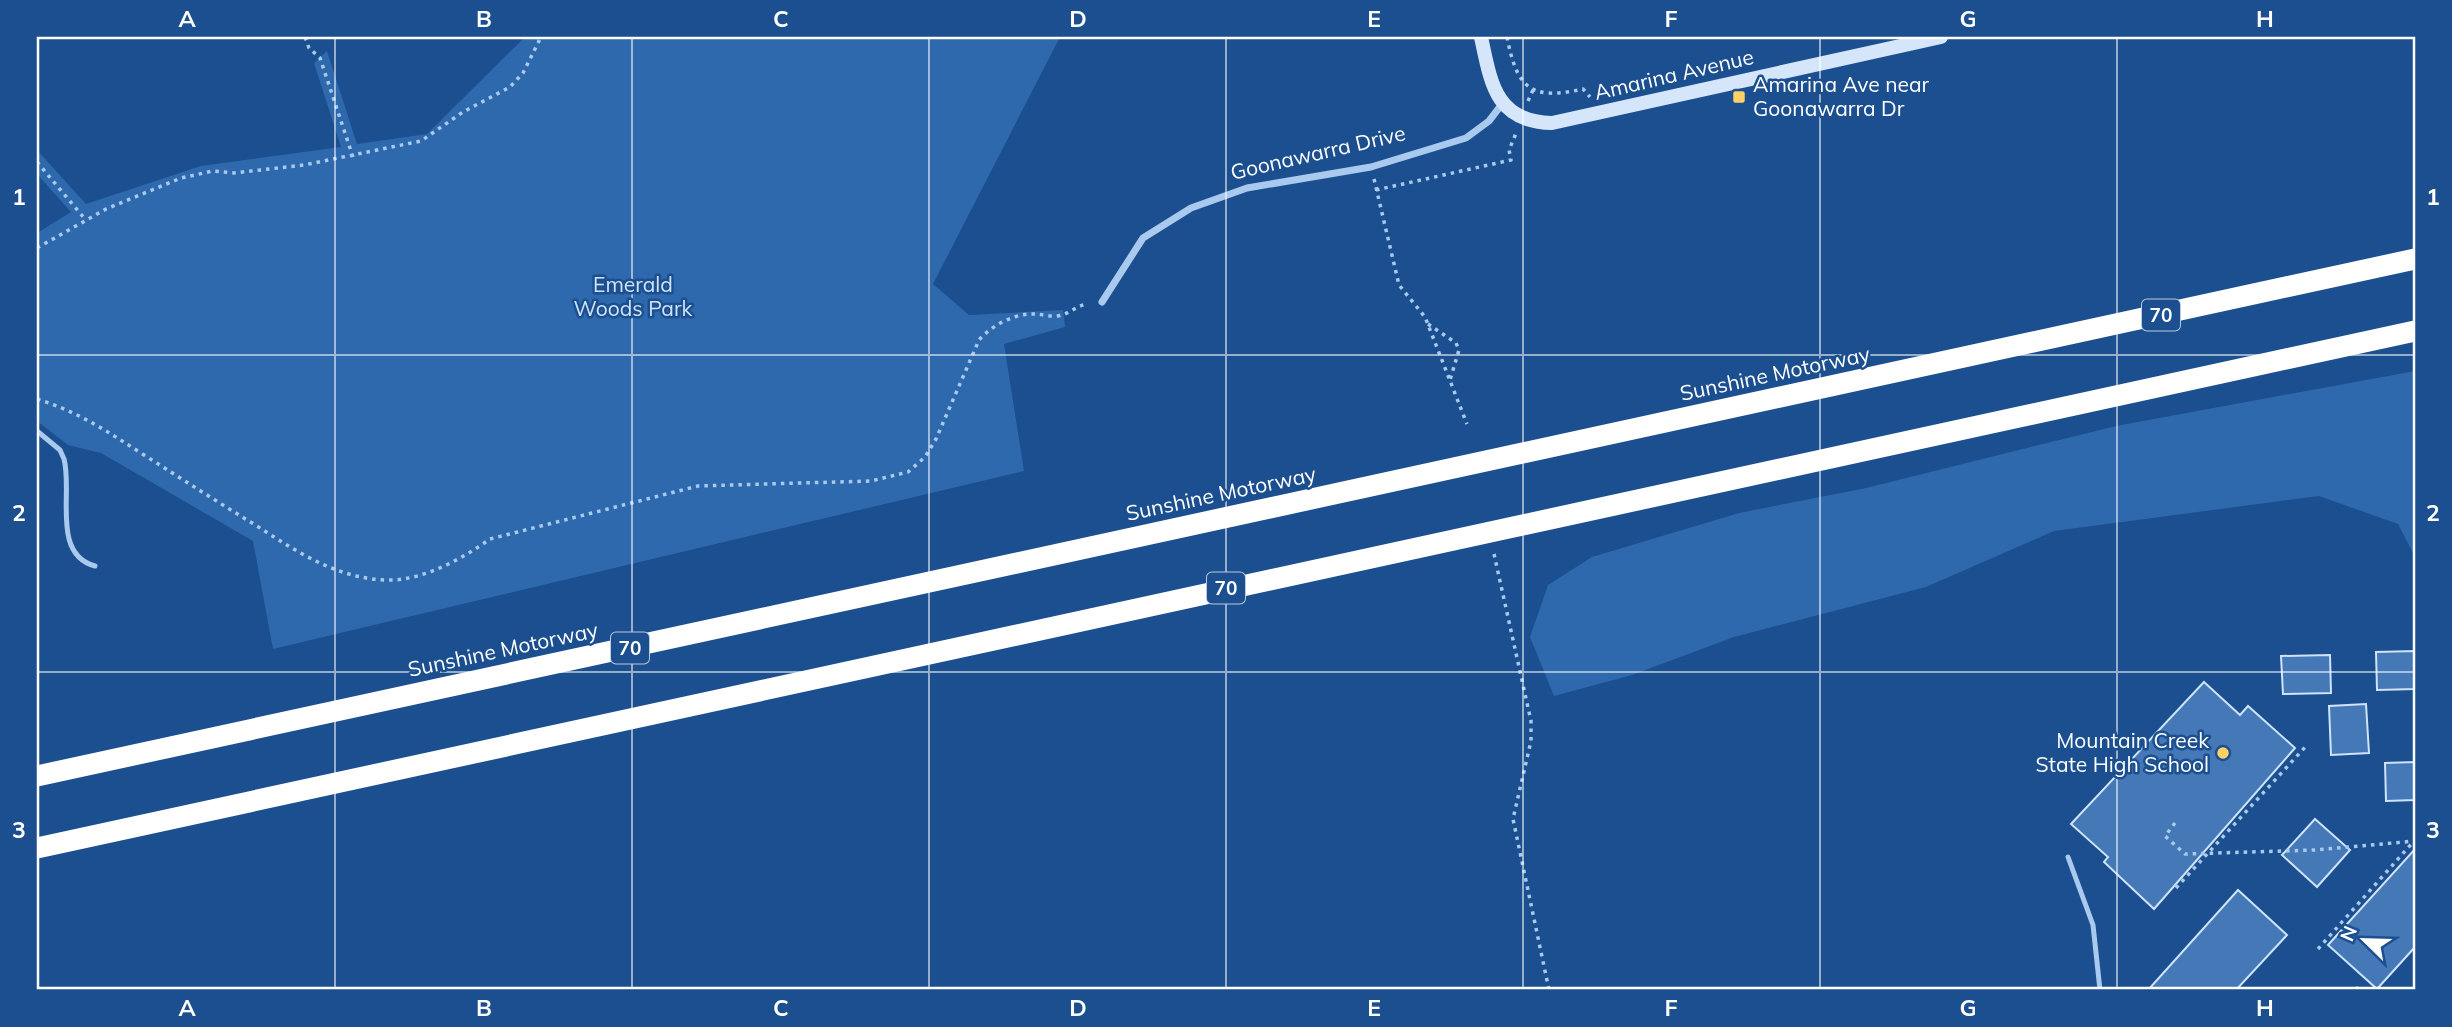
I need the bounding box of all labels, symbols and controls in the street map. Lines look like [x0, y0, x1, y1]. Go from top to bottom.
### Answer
text: A [178, 4, 196, 33]
text: B [476, 4, 492, 33]
text: C [773, 4, 789, 33]
text: D [1069, 4, 1087, 33]
text: E [1367, 4, 1381, 33]
text: F [1664, 4, 1678, 33]
text: G [1959, 4, 1977, 33]
text: H [2256, 4, 2274, 33]
street label: Amarina Avenue [1592, 43, 1756, 105]
place label: Amarina Ave near Goonawarra Dr [1753, 71, 1930, 121]
marker: Amarina Ave near Goonawarra Dr [1731, 89, 1747, 105]
street label: Goonawarra Drive [1228, 119, 1408, 185]
text: 1 [12, 182, 26, 211]
text: 1 [2426, 182, 2440, 211]
park label: Emerald Woods Park [574, 271, 693, 321]
road number: 70 [2142, 300, 2180, 330]
street label: Sunshine Motorway [1677, 340, 1872, 406]
street label: Sunshine Motorway [1123, 460, 1318, 526]
text: 2 [12, 498, 26, 527]
text: 2 [2426, 498, 2440, 527]
road number: 70 [1207, 572, 1245, 604]
street label: Sunshine Motorway [405, 616, 600, 682]
road number: 70 [611, 632, 649, 664]
place label: Mountain Creek State High School [2036, 727, 2209, 777]
marker: Mountain Creek State High School [2215, 745, 2231, 761]
text: 3 [12, 815, 26, 844]
text: 3 [2426, 815, 2440, 844]
north arrow [2330, 904, 2400, 974]
text: N [2335, 922, 2362, 945]
text: A [178, 993, 196, 1022]
text: B [476, 993, 492, 1022]
text: C [773, 993, 789, 1022]
text: D [1069, 993, 1087, 1022]
text: E [1367, 993, 1381, 1022]
text: F [1664, 993, 1678, 1022]
text: G [1959, 993, 1977, 1022]
text: H [2256, 993, 2274, 1022]

